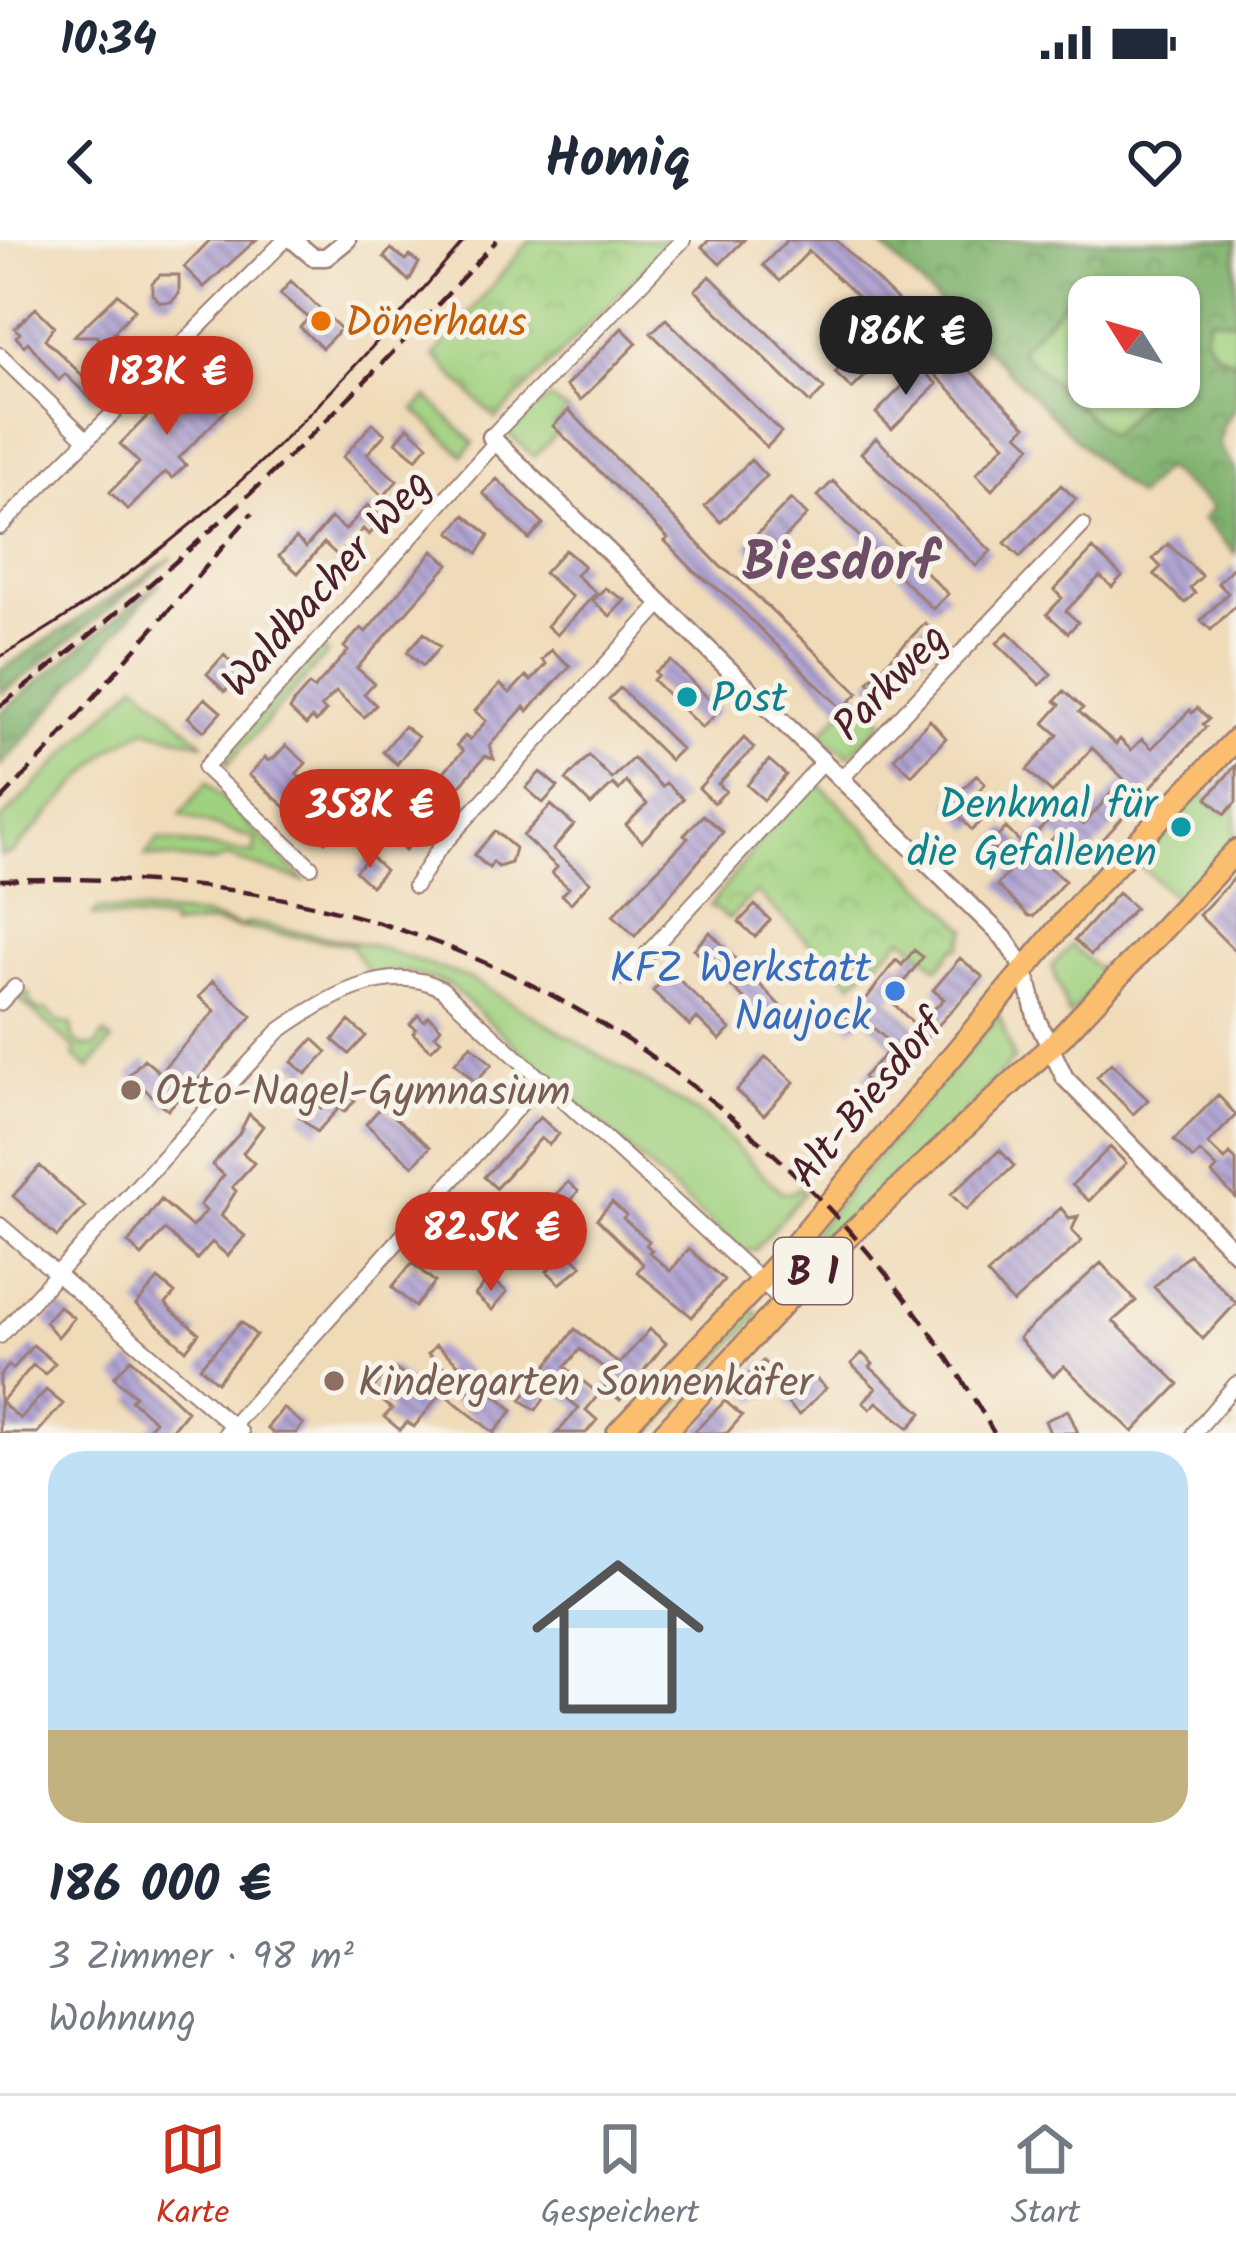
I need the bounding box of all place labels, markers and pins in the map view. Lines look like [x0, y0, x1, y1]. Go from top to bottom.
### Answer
place label: Dönerhaus [345, 291, 527, 358]
pin: 186K € [808, 296, 1004, 398]
marker: Dönerhaus [308, 308, 334, 334]
pin: 183K € [69, 336, 265, 438]
place label: Post [711, 667, 788, 734]
marker: Post [674, 684, 700, 710]
pin: 358K € [272, 769, 468, 871]
place label: Denkmal für die Gefallenen [907, 773, 1159, 888]
marker: Denkmal für die Gefallenen [1168, 814, 1194, 840]
place label: KFZ Werkstatt Naujock [610, 937, 872, 1052]
marker: KFZ Werkstatt Naujock [882, 978, 908, 1004]
place label: Otto-Nagel-Gymnasium [155, 1060, 571, 1127]
marker: Otto-Nagel-Gymnasium [118, 1077, 144, 1103]
pin: 82.5K € [380, 1192, 602, 1294]
place label: Kindergarten Sonnenkäfer [358, 1351, 814, 1418]
marker: Kindergarten Sonnenkäfer [321, 1368, 347, 1394]

